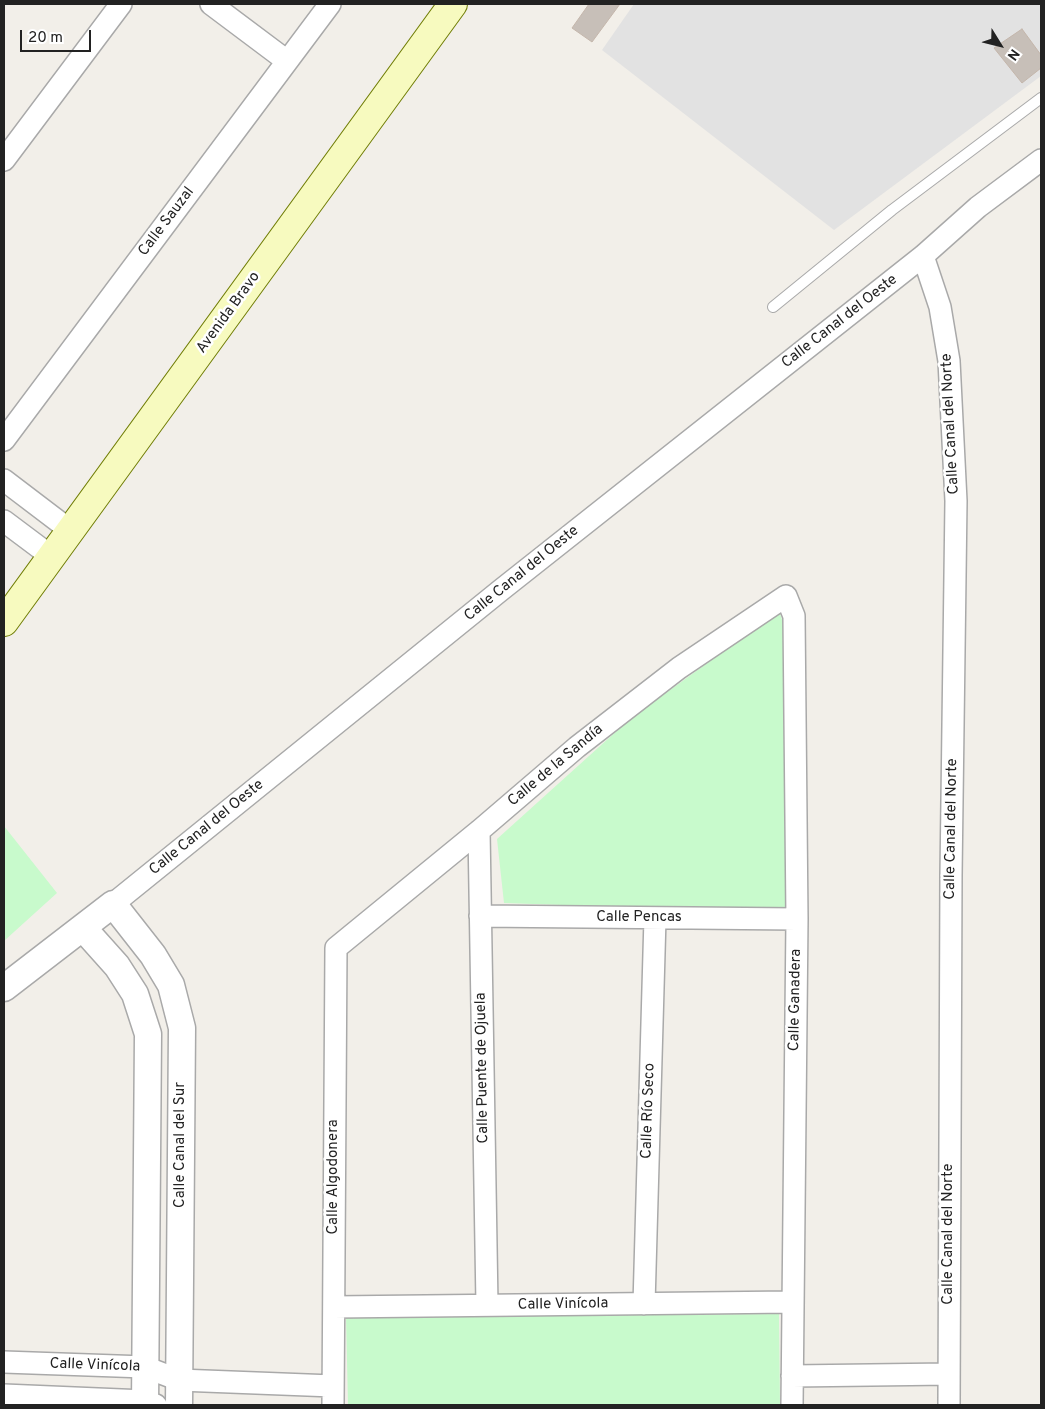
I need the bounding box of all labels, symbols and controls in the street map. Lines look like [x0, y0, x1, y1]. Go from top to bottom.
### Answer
scale bar [22, 20, 94, 52]
north arrow [975, 20, 1025, 70]
text: 20 m [28, 29, 63, 48]
text: N [1003, 45, 1022, 63]
street label: Calle Sauzal [135, 184, 199, 260]
street label: Avenida Bravo [193, 269, 265, 357]
street label: Calle Canal del Oeste [779, 271, 901, 373]
street label: Calle Canal del Norte [938, 353, 964, 495]
street label: Calle Canal del Oeste [461, 522, 583, 626]
street label: Calle de la Sandía [505, 721, 607, 811]
street label: Calle Canal del Norte [942, 758, 962, 900]
street label: Calle Canal del Oeste [146, 776, 268, 880]
street label: Calle Pencas [596, 909, 682, 927]
street label: Calle Ganadera [786, 949, 806, 1051]
street label: Calle Puente de Ojuela [473, 992, 493, 1144]
street label: Calle Río Seco [638, 1063, 660, 1159]
street label: Calle Canal del Sur [172, 1082, 190, 1208]
street label: Calle Algodonera [325, 1119, 343, 1235]
street label: Calle Canal del Norte [940, 1163, 958, 1305]
street label: Calle Vinícola [517, 1295, 609, 1315]
street label: Calle Vinícola [49, 1355, 141, 1377]

